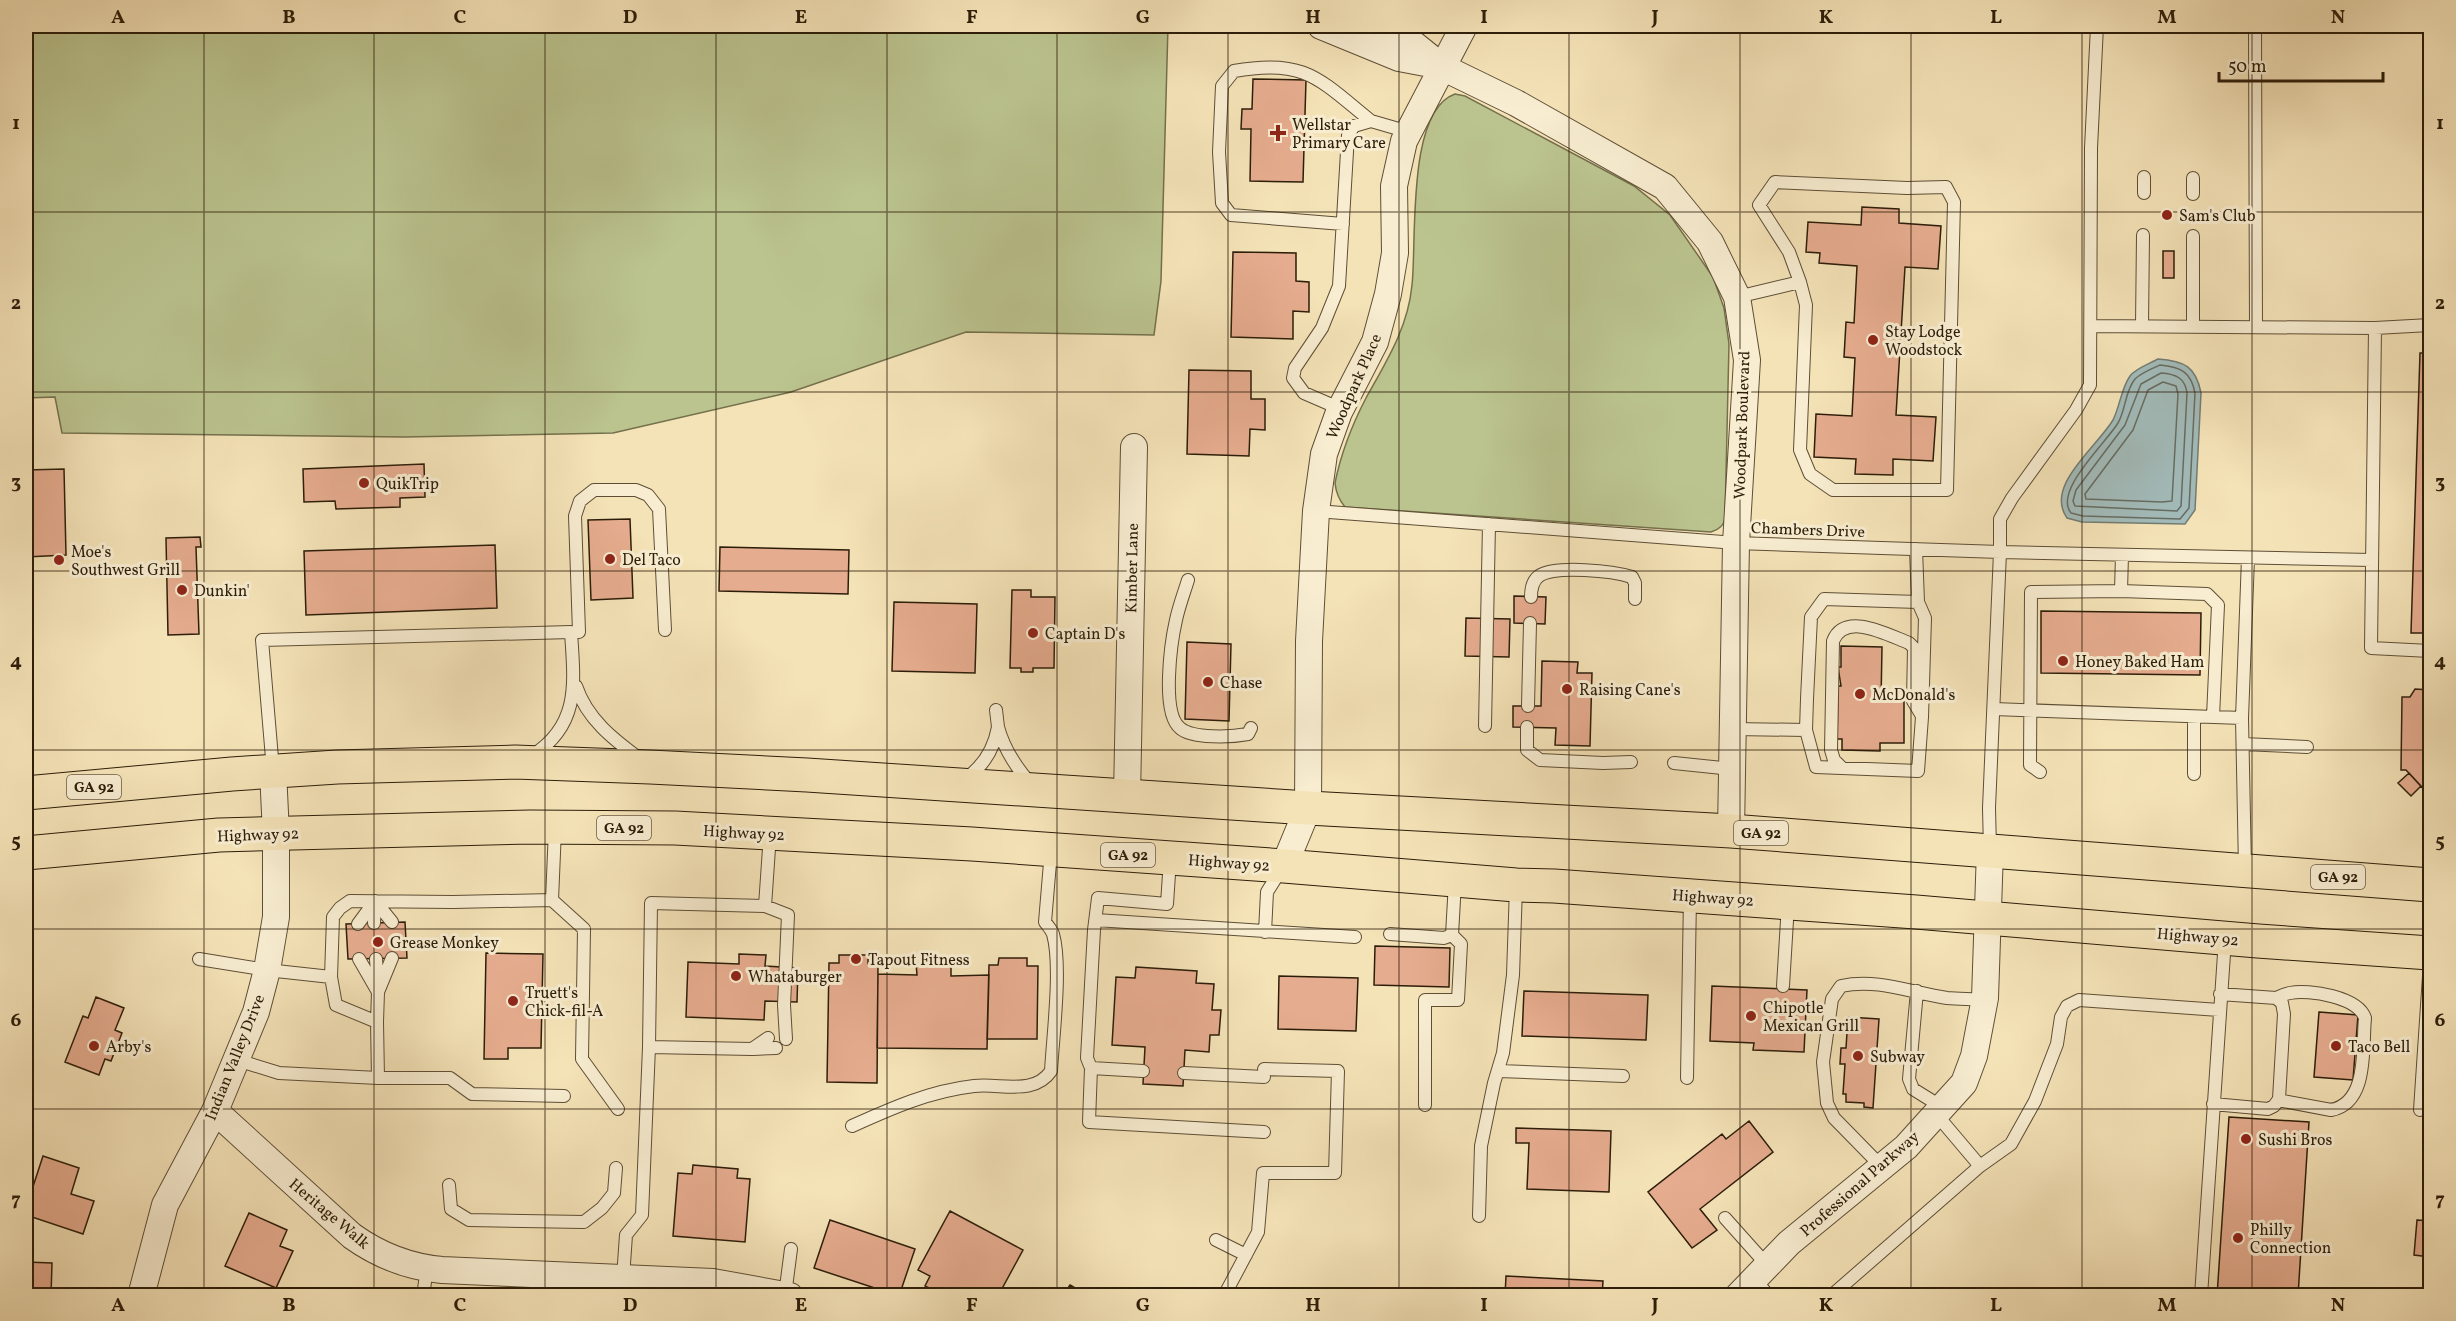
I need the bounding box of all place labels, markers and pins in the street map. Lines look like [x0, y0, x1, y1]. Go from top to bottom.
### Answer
place label: Wellstar Primary Care [1292, 115, 1386, 155]
marker: Wellstar Primary Care [1269, 124, 1287, 142]
place label: Sam's Club [2179, 206, 2256, 228]
marker: Sam's Club [2160, 208, 2174, 222]
place label: Stay Lodge Woodstock [1885, 322, 1962, 362]
marker: Stay Lodge Woodstock [1866, 333, 1880, 347]
place label: QuikTrip [376, 474, 439, 496]
marker: QuikTrip [357, 476, 371, 490]
place label: Moe's Southwest Grill [71, 542, 180, 582]
place label: Del Taco [622, 550, 681, 572]
marker: Del Taco [603, 552, 617, 566]
marker: Moe's Southwest Grill [52, 553, 66, 567]
place label: Dunkin' [194, 581, 250, 603]
marker: Dunkin' [175, 583, 189, 597]
place label: Captain D's [1045, 624, 1125, 646]
marker: Captain D's [1026, 626, 1040, 640]
place label: Honey Baked Ham [2075, 652, 2204, 674]
marker: Honey Baked Ham [2056, 654, 2070, 668]
place label: Chase [1220, 673, 1262, 695]
marker: Chase [1201, 675, 1215, 689]
place label: Raising Cane's [1579, 680, 1681, 702]
marker: Raising Cane's [1560, 682, 1574, 696]
place label: McDonald's [1872, 685, 1955, 707]
marker: McDonald's [1853, 687, 1867, 701]
place label: Grease Monkey [390, 933, 499, 955]
marker: Grease Monkey [371, 935, 385, 949]
place label: Tapout Fitness [868, 950, 970, 972]
marker: Tapout Fitness [849, 952, 863, 966]
place label: Whataburger [748, 967, 842, 989]
marker: Whataburger [729, 969, 743, 983]
place label: Truett's Chick-fil-A [525, 983, 603, 1023]
marker: Truett's Chick-fil-A [506, 994, 520, 1008]
place label: Chipotle Mexican Grill [1763, 998, 1859, 1038]
marker: Chipotle Mexican Grill [1744, 1009, 1758, 1023]
place label: Arby's [106, 1037, 151, 1059]
place label: Taco Bell [2348, 1037, 2411, 1059]
marker: Arby's [87, 1039, 101, 1053]
marker: Taco Bell [2329, 1039, 2343, 1053]
place label: Subway [1870, 1047, 1925, 1069]
marker: Subway [1851, 1049, 1865, 1063]
place label: Sushi Bros [2258, 1130, 2332, 1152]
marker: Sushi Bros [2239, 1132, 2253, 1146]
place label: Philly Connection [2250, 1220, 2331, 1260]
marker: Philly Connection [2231, 1231, 2245, 1245]

